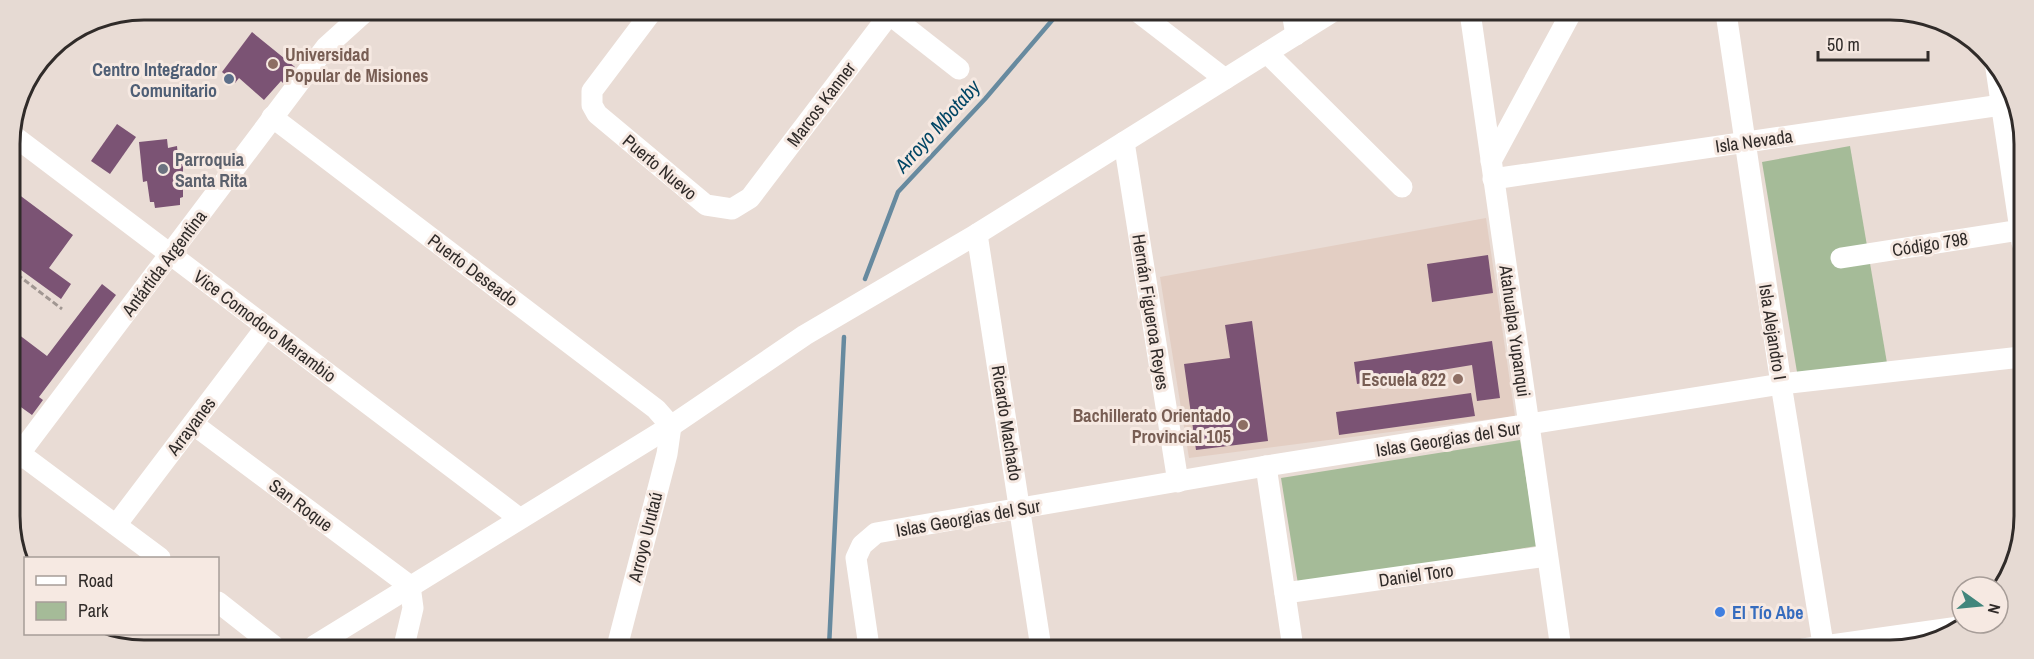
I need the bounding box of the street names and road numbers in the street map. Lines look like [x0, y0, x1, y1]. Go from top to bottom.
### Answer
street label: Marcos Kanner [781, 56, 861, 151]
street label: Isla Nevada [1714, 123, 1794, 159]
street label: Puerto Nuevo [617, 128, 703, 206]
street label: Antártida Argentina [115, 205, 212, 322]
street label: Código 798 [1890, 226, 1970, 262]
street label: Puerto Deseado [423, 228, 523, 312]
street label: Hernán Figueroa Reyes [1126, 232, 1176, 392]
street label: Atahualpa Yupanqui [1493, 263, 1537, 398]
street label: Vice Comodoro Marambio [188, 264, 342, 388]
street label: Isla Alejandro I [1753, 282, 1793, 382]
street label: Ricardo Machado [986, 364, 1028, 482]
street label: Arrayanes [160, 392, 221, 461]
street label: Islas Georgias del Sur [1374, 415, 1522, 463]
street label: San Roque [264, 473, 338, 537]
street label: Arroyo Urutaú [622, 489, 668, 586]
street label: Islas Georgias del Sur [894, 493, 1042, 543]
street label: Daniel Toro [1377, 557, 1455, 593]

